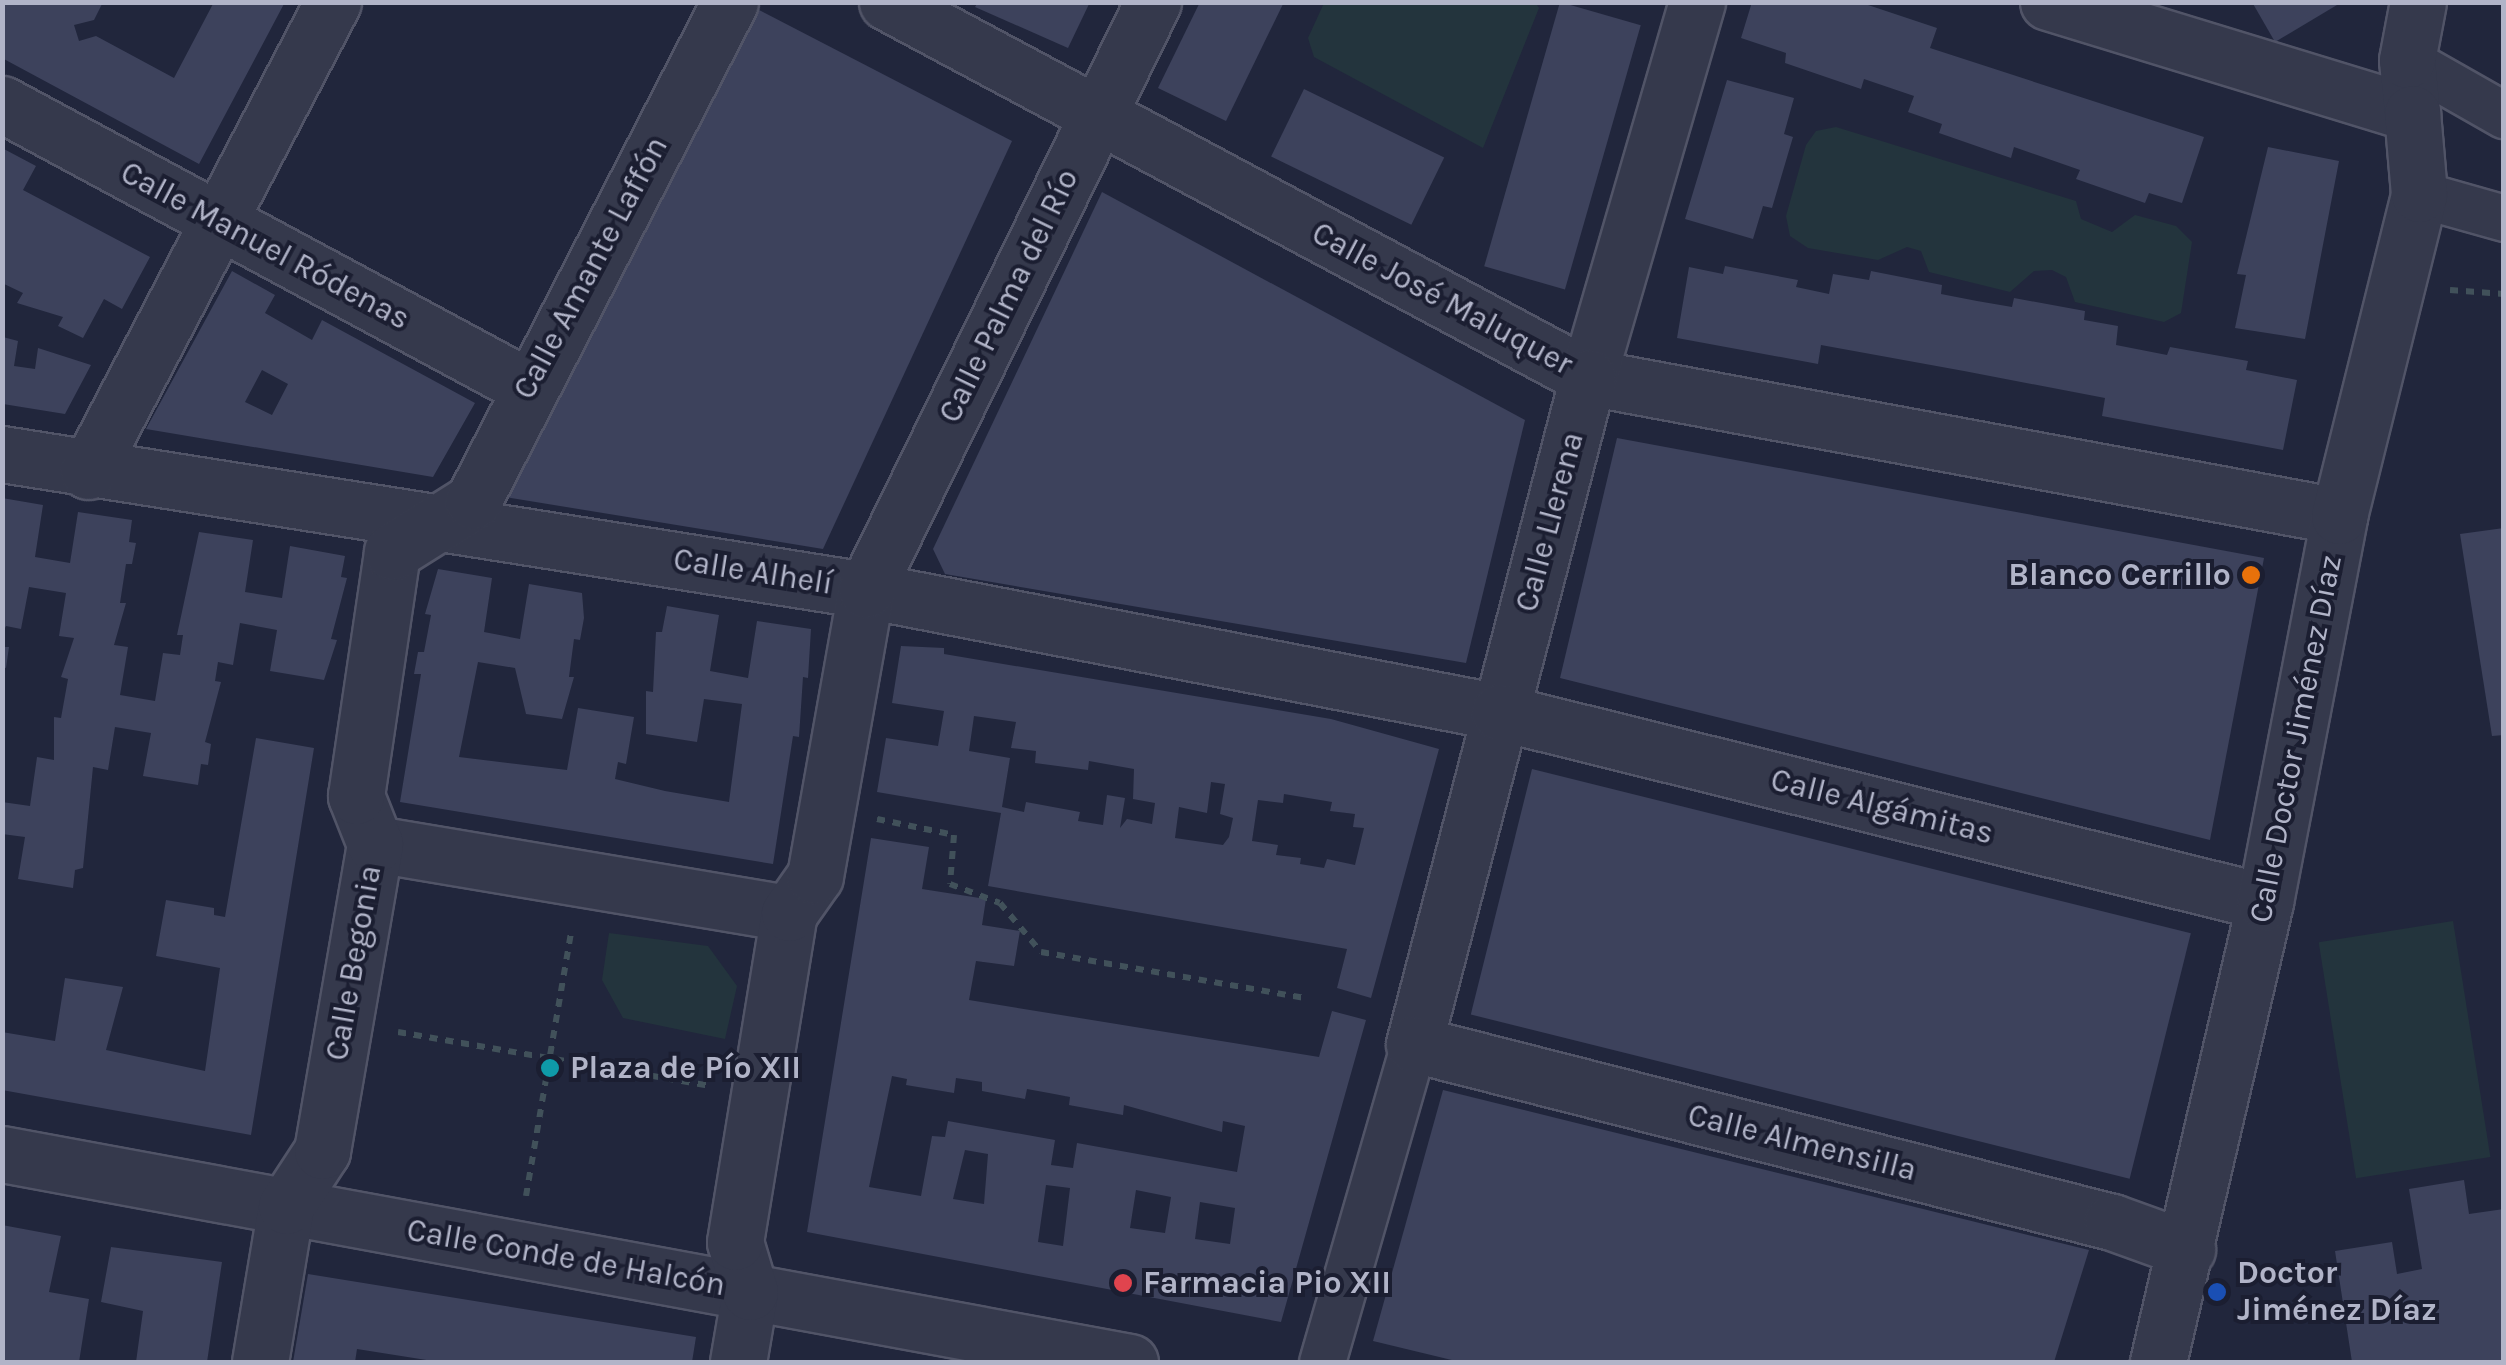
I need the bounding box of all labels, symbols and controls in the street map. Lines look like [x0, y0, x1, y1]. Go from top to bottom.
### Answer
street label: Calle Amante Laffón [506, 130, 676, 406]
street label: Calle Manuel Ródenas [114, 154, 416, 338]
street label: Calle Palma del Río [931, 163, 1087, 429]
street label: Calle José Maluquer [1305, 214, 1579, 384]
street label: Calle Llerena [1508, 428, 1592, 616]
street label: Calle Alhelí [671, 540, 835, 604]
street label: Calle Doctor Jiménez Díaz [2241, 552, 2351, 926]
place label: Blanco Cerrillo [2008, 556, 2231, 594]
marker: Blanco Cerrillo [2240, 564, 2262, 586]
street label: Calle Algámitas [1767, 761, 1997, 853]
street label: Calle Begonia [318, 862, 390, 1064]
place label: Plaza de Pío XII [570, 1049, 801, 1087]
marker: Plaza de Pío XII [539, 1057, 561, 1079]
street label: Calle Almensilla [1684, 1096, 1920, 1190]
street label: Calle Conde de Halcón [404, 1211, 728, 1305]
place label: Doctor Jiménez Díaz [2237, 1255, 2437, 1330]
place label: Farmacia Pio XII [1143, 1264, 1391, 1302]
marker: Farmacia Pio XII [1112, 1272, 1134, 1294]
marker: Doctor Jiménez Díaz [2206, 1281, 2228, 1303]

